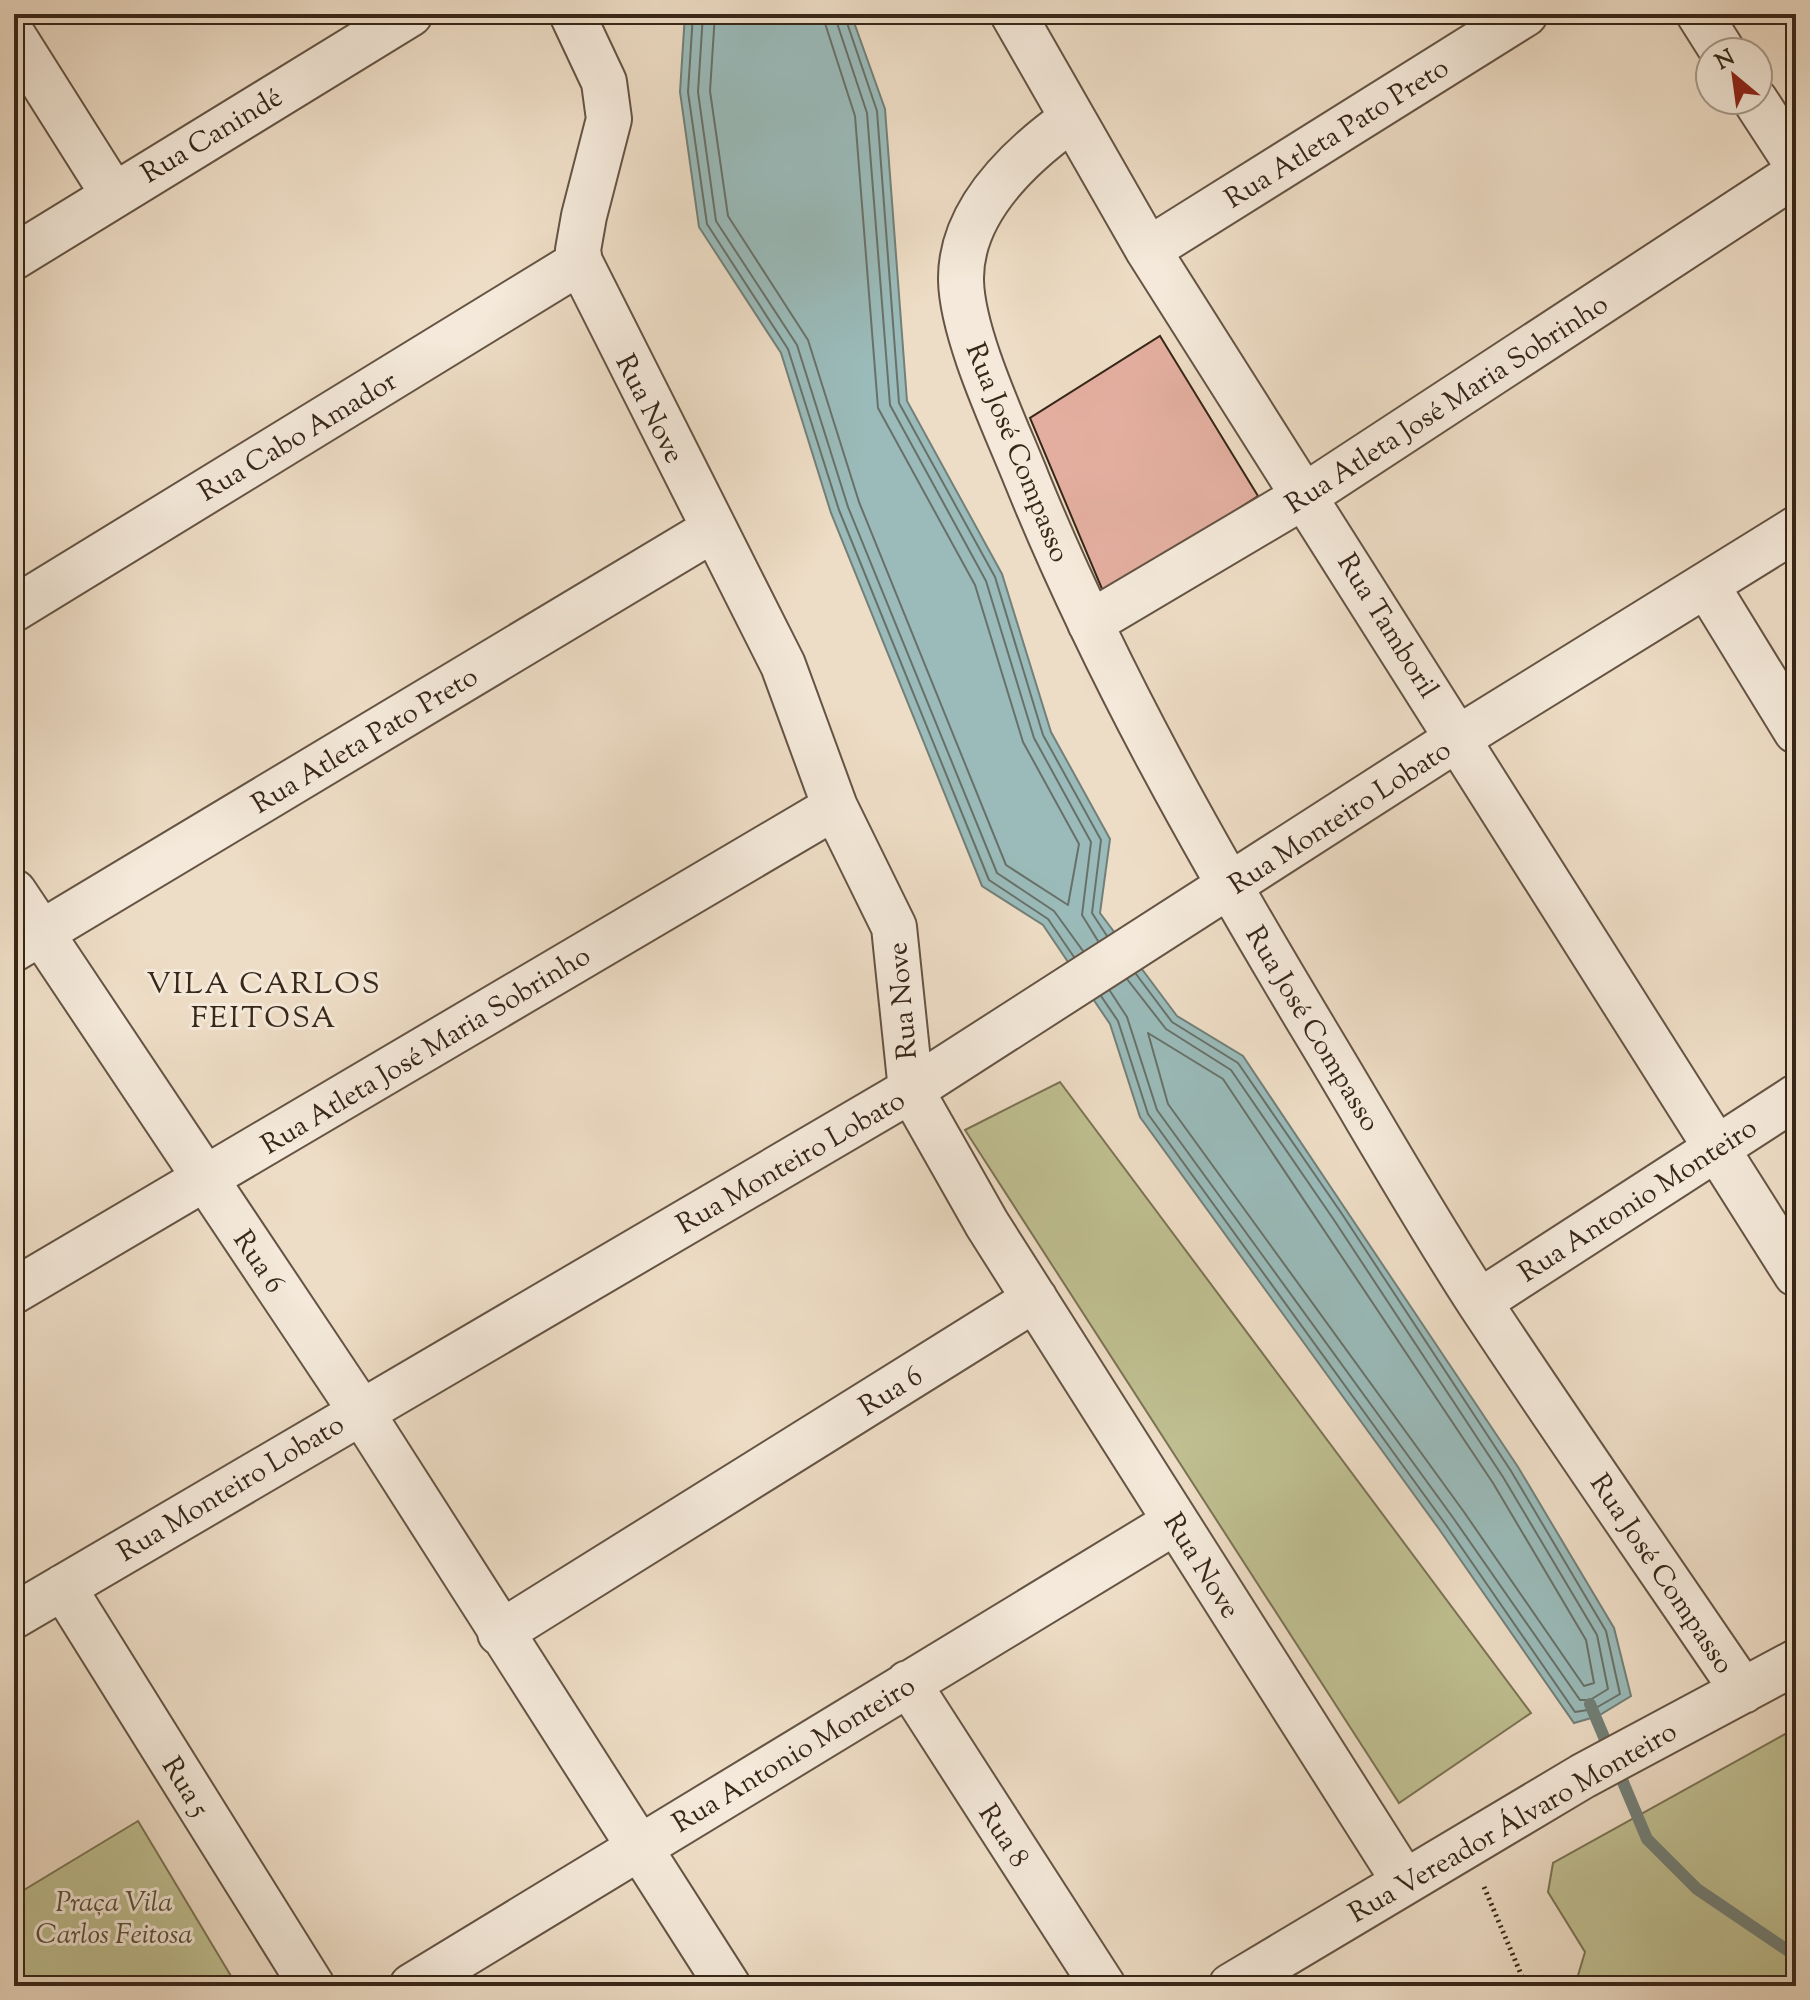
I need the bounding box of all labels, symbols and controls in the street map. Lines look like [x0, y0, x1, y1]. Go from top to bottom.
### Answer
north arrow [1694, 36, 1774, 116]
text: N [1710, 43, 1742, 79]
street label: Rua Atleta Pato Preto [1218, 49, 1458, 220]
street label: Rua Canindé [134, 79, 291, 195]
street label: Rua Atleta José Maria Sobrinho [1278, 286, 1617, 525]
street label: Rua José Compasso [954, 337, 1078, 569]
street label: Rua Nove [604, 348, 693, 471]
street label: Rua Cabo Amador [192, 362, 406, 513]
street label: Rua Tamboril [1326, 546, 1447, 707]
street label: Rua Atleta Pato Preto [245, 658, 486, 825]
street label: Rua Monteiro Lobato [1221, 731, 1460, 906]
street label: Rua José Compasso [1234, 919, 1389, 1140]
street label: Rua Atleta José Maria Sobrinho [254, 937, 599, 1166]
street label: Rua Nove [879, 940, 929, 1061]
district label: VILA CARLOS FEITOSA [146, 964, 382, 1041]
street label: Rua Monteiro Lobato [670, 1082, 913, 1245]
street label: Rua Antonio Monteiro [1512, 1109, 1766, 1294]
street label: Rua 6 [222, 1223, 293, 1302]
street label: Rua 6 [852, 1358, 931, 1428]
street label: Rua Monteiro Lobato [111, 1406, 352, 1573]
street label: Rua José Compasso [1579, 1467, 1742, 1683]
street label: Rua Nove [1152, 1506, 1249, 1627]
street label: Rua Antonio Monteiro [666, 1667, 924, 1844]
street label: Rua Vereador Álvaro Monteiro [1342, 1713, 1685, 1934]
street label: Rua 5 [151, 1750, 219, 1826]
street label: Rua 8 [967, 1797, 1038, 1876]
park label: Praça Vila Carlos Feitosa [36, 1884, 192, 1956]

